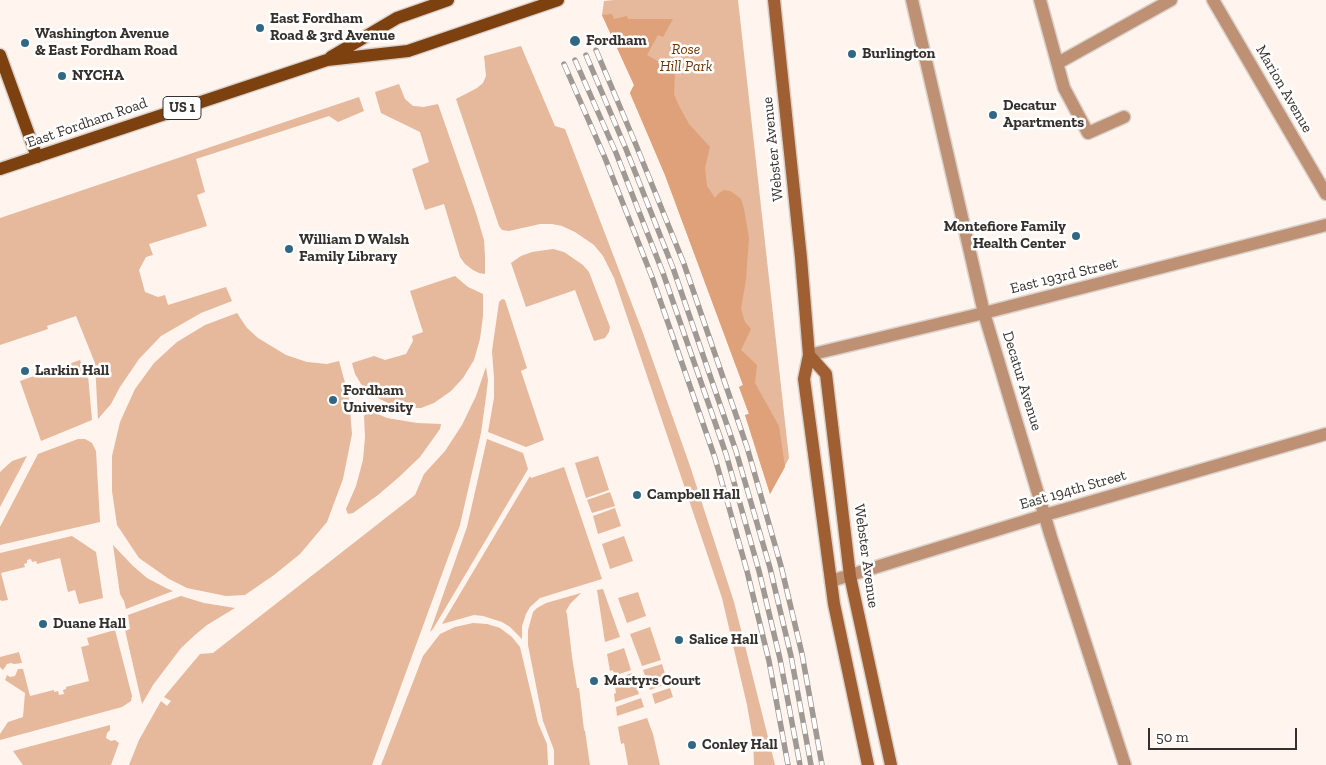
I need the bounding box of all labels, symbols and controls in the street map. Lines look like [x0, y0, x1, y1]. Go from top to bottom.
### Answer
place label: East Fordham Road & 3rd Avenue [270, 10, 395, 45]
marker: East Fordham Road & 3rd Avenue [254, 22, 266, 34]
place label: Washington Avenue & East Fordham Road [35, 25, 177, 60]
place label: Fordham [586, 32, 647, 50]
marker: Fordham [568, 34, 582, 48]
marker: Washington Avenue & East Fordham Road [19, 37, 31, 49]
park label: Rose Hill Park [660, 41, 712, 76]
street label: Marion Avenue [1252, 42, 1316, 136]
place label: Burlington [862, 45, 935, 63]
marker: Burlington [846, 48, 858, 60]
place label: NYCHA [72, 67, 124, 85]
marker: NYCHA [56, 70, 68, 82]
street label: East Fordham Road [24, 94, 150, 152]
road number: US 1 [163, 96, 201, 120]
street label: Webster Avenue [759, 96, 787, 202]
place label: Decatur Apartments [1003, 97, 1084, 132]
marker: Decatur Apartments [987, 109, 999, 121]
place label: Montefiore Family Health Center [944, 218, 1066, 253]
marker: Montefiore Family Health Center [1070, 230, 1082, 242]
place label: William D Walsh Family Library [299, 231, 409, 266]
marker: William D Walsh Family Library [283, 243, 295, 255]
street label: East 193rd Street [1008, 254, 1120, 298]
street label: Decatur Avenue [998, 329, 1046, 433]
place label: Larkin Hall [35, 362, 109, 380]
marker: Larkin Hall [19, 365, 31, 377]
place label: Fordham University [343, 382, 413, 417]
marker: Fordham University [327, 394, 339, 406]
street label: East 194th Street [1017, 466, 1129, 514]
place label: Campbell Hall [647, 486, 740, 504]
marker: Campbell Hall [631, 489, 643, 501]
street label: Webster Avenue [850, 503, 882, 609]
place label: Duane Hall [53, 615, 126, 633]
marker: Duane Hall [37, 618, 49, 630]
place label: Salice Hall [689, 631, 758, 649]
marker: Salice Hall [673, 634, 685, 646]
place label: Martyrs Court [604, 672, 701, 690]
marker: Martyrs Court [588, 675, 600, 687]
scale bar [1151, 718, 1300, 750]
text: 50 m [1156, 728, 1189, 746]
place label: Conley Hall [702, 736, 778, 754]
marker: Conley Hall [686, 739, 698, 751]

